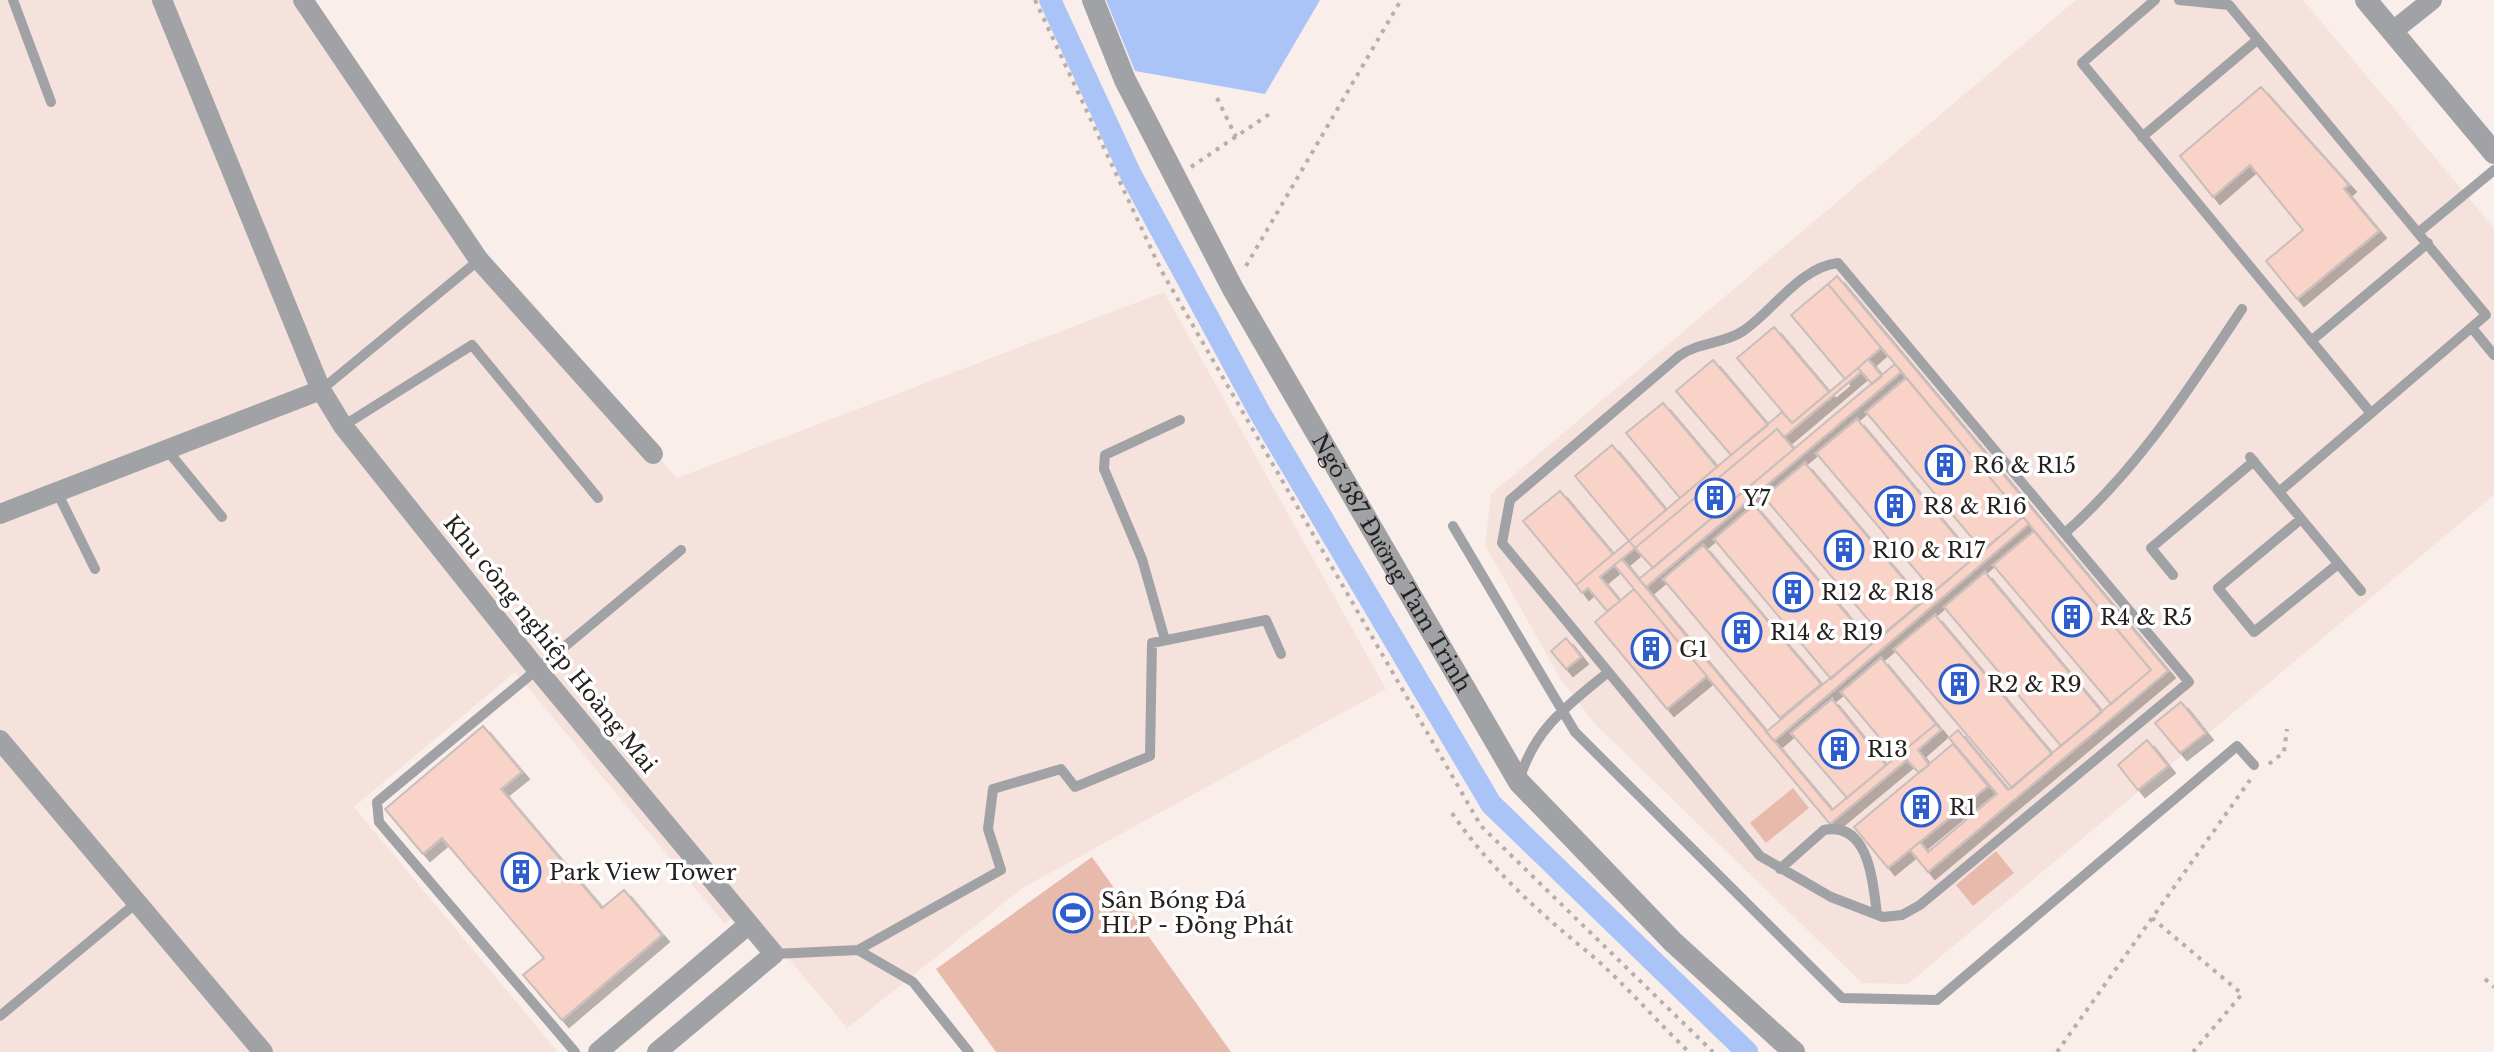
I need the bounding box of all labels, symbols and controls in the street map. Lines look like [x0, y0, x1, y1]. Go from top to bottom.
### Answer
street label: Ngõ 587 Đường Tam Trinh [1306, 429, 1477, 697]
building icon: R6 & R15 [1924, 444, 1966, 486]
place label: R6 & R15 [1973, 452, 2076, 479]
building icon: Y7 [1694, 477, 1736, 519]
place label: Y7 [1742, 485, 1771, 512]
building icon: R8 & R16 [1874, 485, 1916, 527]
place label: R8 & R16 [1923, 493, 2027, 520]
street label: Khu công nghiệp Hoàng Mai [438, 510, 662, 778]
building icon: R10 & R17 [1823, 529, 1865, 571]
place label: R10 & R17 [1872, 537, 1986, 564]
building icon: R12 & R18 [1772, 571, 1814, 613]
place label: R12 & R18 [1821, 579, 1934, 606]
building icon: R4 & R5 [2051, 596, 2093, 638]
place label: R4 & R5 [2100, 604, 2192, 631]
building icon: R14 & R19 [1721, 611, 1763, 653]
place label: R14 & R19 [1770, 619, 1883, 646]
building icon: G1 [1630, 628, 1672, 670]
place label: G1 [1679, 636, 1708, 663]
building icon: R2 & R9 [1938, 663, 1980, 705]
place label: R2 & R9 [1987, 671, 2082, 698]
building icon: R13 [1818, 728, 1860, 770]
place label: R13 [1867, 736, 1908, 763]
building icon: R1 [1900, 786, 1942, 828]
place label: R1 [1949, 794, 1976, 821]
building icon: Park View Tower [500, 851, 542, 893]
place label: Park View Tower [549, 859, 737, 886]
place label: Sân Bóng Đá HLP - Đồng Phát [1101, 887, 1294, 939]
sports icon: Sân Bóng Đá HLP - Đồng Phát [1052, 892, 1094, 934]

